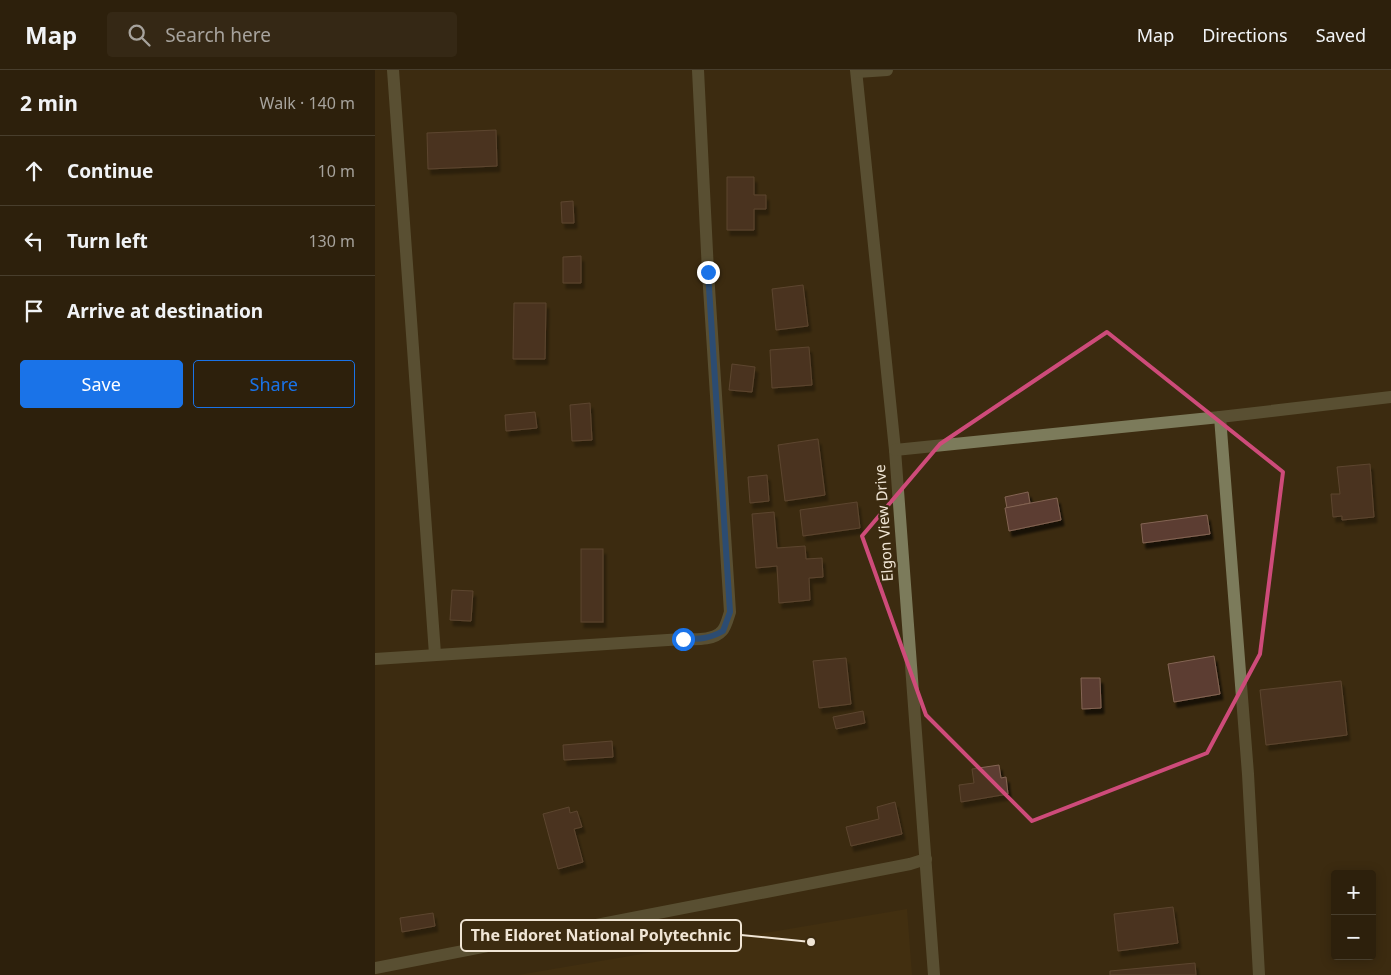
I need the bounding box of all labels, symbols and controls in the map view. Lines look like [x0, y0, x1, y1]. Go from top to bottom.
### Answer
search box [107, 12, 457, 57]
text: Map [25, 18, 77, 51]
icon: search [125, 21, 153, 49]
text: Search here [165, 22, 271, 48]
text: Map [1137, 23, 1174, 47]
text: Directions [1202, 23, 1288, 47]
text: Saved [1316, 23, 1366, 47]
text: 2 min [20, 89, 78, 117]
text: Walk · 140 m [260, 92, 355, 114]
icon: ahead [20, 157, 48, 185]
text: Continue [67, 158, 153, 184]
text: 10 m [318, 160, 355, 182]
icon: left [20, 227, 48, 255]
text: Turn left [67, 228, 148, 254]
text: 130 m [308, 230, 355, 252]
route end [697, 261, 720, 284]
icon: arrive [20, 297, 48, 325]
text: Arrive at destination [67, 298, 263, 324]
button: Save [20, 360, 183, 408]
button: Share [193, 360, 355, 408]
street label: Elgon View Drive [869, 464, 897, 582]
route start [672, 628, 695, 651]
map controls [1331, 870, 1376, 960]
button: + [1331, 870, 1376, 915]
button: − [1331, 915, 1376, 960]
callout: The Eldoret National Polytechnic [461, 920, 741, 951]
text: The Eldoret National Polytechnic [471, 924, 731, 946]

